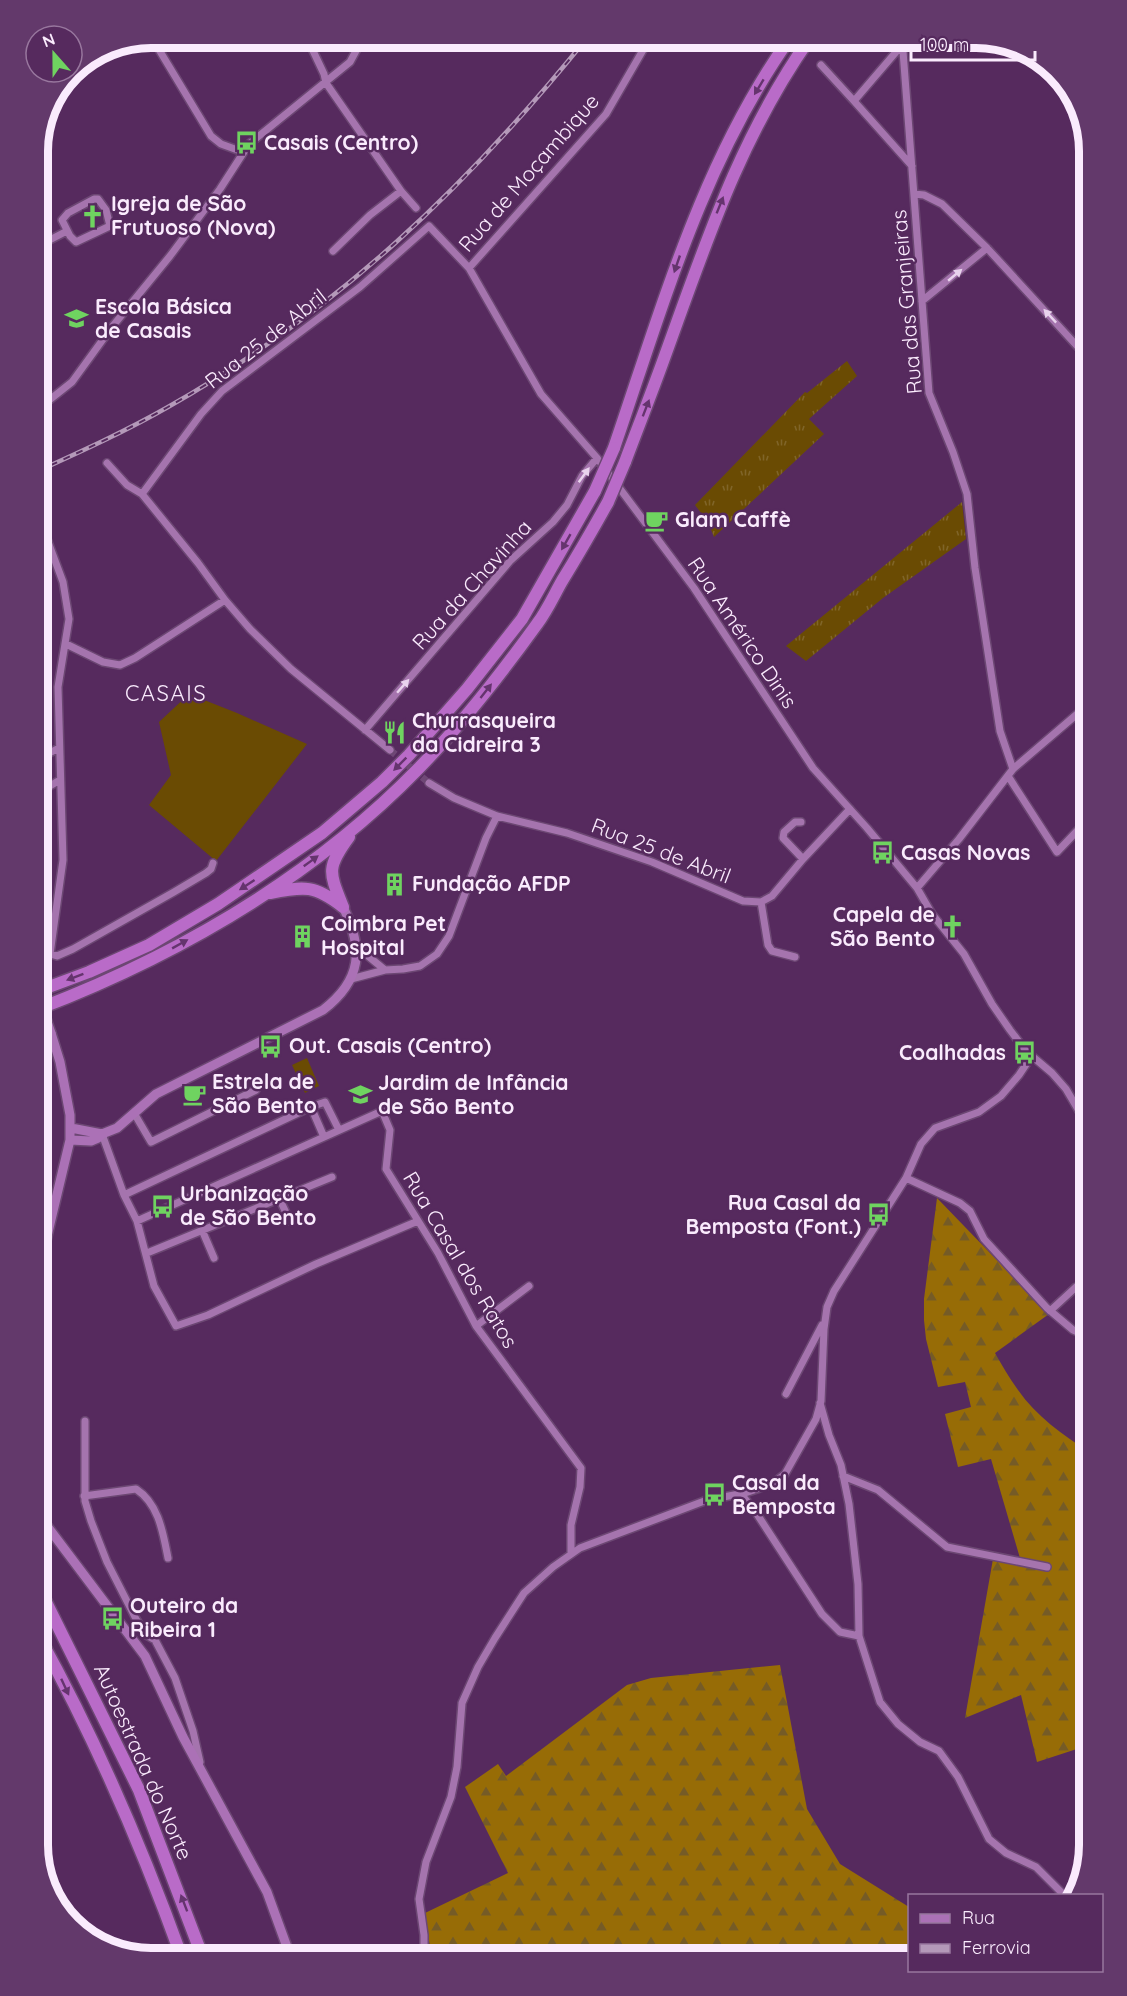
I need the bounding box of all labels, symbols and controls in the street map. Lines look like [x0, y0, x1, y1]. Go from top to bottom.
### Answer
north arrow [24, 24, 84, 84]
scale bar [911, 24, 1036, 62]
text: N [40, 29, 58, 51]
text: 100 m [920, 33, 969, 56]
one-way arrow [754, 79, 765, 95]
street label: Rua de Moçambique [452, 88, 604, 257]
place label: Casais (Centro) [264, 129, 418, 155]
bus stop icon: Casais (Centro) [233, 130, 259, 156]
place label: Igreja de São Frutuoso (Nova) [111, 190, 276, 240]
one-way arrow [715, 195, 725, 213]
church icon: Igreja de São Frutuoso (Nova) [80, 203, 106, 229]
street label: Rua das Granjeiras [885, 209, 927, 395]
one-way arrow [672, 255, 682, 273]
one-way arrow [947, 268, 963, 281]
street label: Rua 25 de Abril [199, 283, 331, 394]
place label: Escola Básica de Casais [95, 293, 232, 343]
school or university icon: Escola Básica de Casais [64, 306, 90, 332]
one-way arrow [1044, 309, 1057, 324]
one-way arrow [641, 398, 651, 416]
one-way arrow [578, 467, 590, 483]
place label: Glam Caffè [675, 506, 791, 532]
cafe icon: Glam Caffè [644, 507, 670, 533]
street label: Rua da Chavinha [406, 514, 536, 655]
one-way arrow [561, 534, 571, 551]
street label: Rua Américo Dinis [683, 552, 803, 713]
district label: CASAIS [125, 679, 207, 707]
one-way arrow [396, 679, 409, 694]
one-way arrow [479, 683, 492, 699]
place label: Churrasqueira da Cidreira 3 [412, 707, 556, 757]
restaurant icon: Churrasqueira da Cidreira 3 [381, 720, 407, 746]
one-way arrow [393, 757, 407, 771]
street label: Rua 25 de Abril [588, 812, 735, 889]
place label: Casas Novas [901, 839, 1030, 865]
bus stop icon: Casas Novas [870, 840, 896, 866]
one-way arrow [303, 855, 319, 867]
place label: Fundação AFDP [412, 870, 571, 896]
building icon: Fundação AFDP [381, 871, 407, 897]
one-way arrow [239, 880, 255, 891]
place label: Capela de São Bento [830, 901, 935, 951]
place label: Coimbra Pet Hospital [321, 910, 446, 960]
church icon: Capela de São Bento [940, 914, 966, 940]
building icon: Coimbra Pet Hospital [290, 923, 316, 949]
one-way arrow [172, 939, 188, 950]
one-way arrow [66, 972, 84, 982]
place label: Out. Casais (Centro) [289, 1032, 491, 1058]
bus stop icon: Out. Casais (Centro) [258, 1033, 284, 1059]
place label: Coalhadas [899, 1039, 1006, 1065]
bus stop icon: Coalhadas [1011, 1040, 1037, 1066]
place label: Estrela de São Bento [212, 1068, 317, 1118]
place label: Jardim de Infância de São Bento [378, 1069, 569, 1119]
cafe icon: Estrela de São Bento [181, 1081, 207, 1107]
school or university icon: Jardim de Infância de São Bento [347, 1082, 373, 1108]
street label: Rua Casal dos Ratos [398, 1166, 524, 1353]
place label: Urbanização de São Bento [180, 1180, 316, 1230]
place label: Rua Casal da Bemposta (Font.) [686, 1189, 861, 1239]
bus stop icon: Urbanização de São Bento [149, 1193, 175, 1219]
bus stop icon: Rua Casal da Bemposta (Font.) [866, 1202, 892, 1228]
place label: Casal da Bemposta [732, 1469, 836, 1519]
bus stop icon: Casal da Bemposta [701, 1482, 727, 1508]
place label: Outeiro da Ribeira 1 [130, 1592, 238, 1642]
bus stop icon: Outeiro da Ribeira 1 [99, 1605, 125, 1631]
street label: Autoestrada do Norte [89, 1660, 199, 1864]
one-way arrow [61, 1678, 70, 1695]
one-way arrow [178, 1894, 188, 1912]
legend [908, 1894, 1103, 1972]
text: Rua [962, 1906, 995, 1929]
text: Ferrovia [962, 1936, 1031, 1959]

